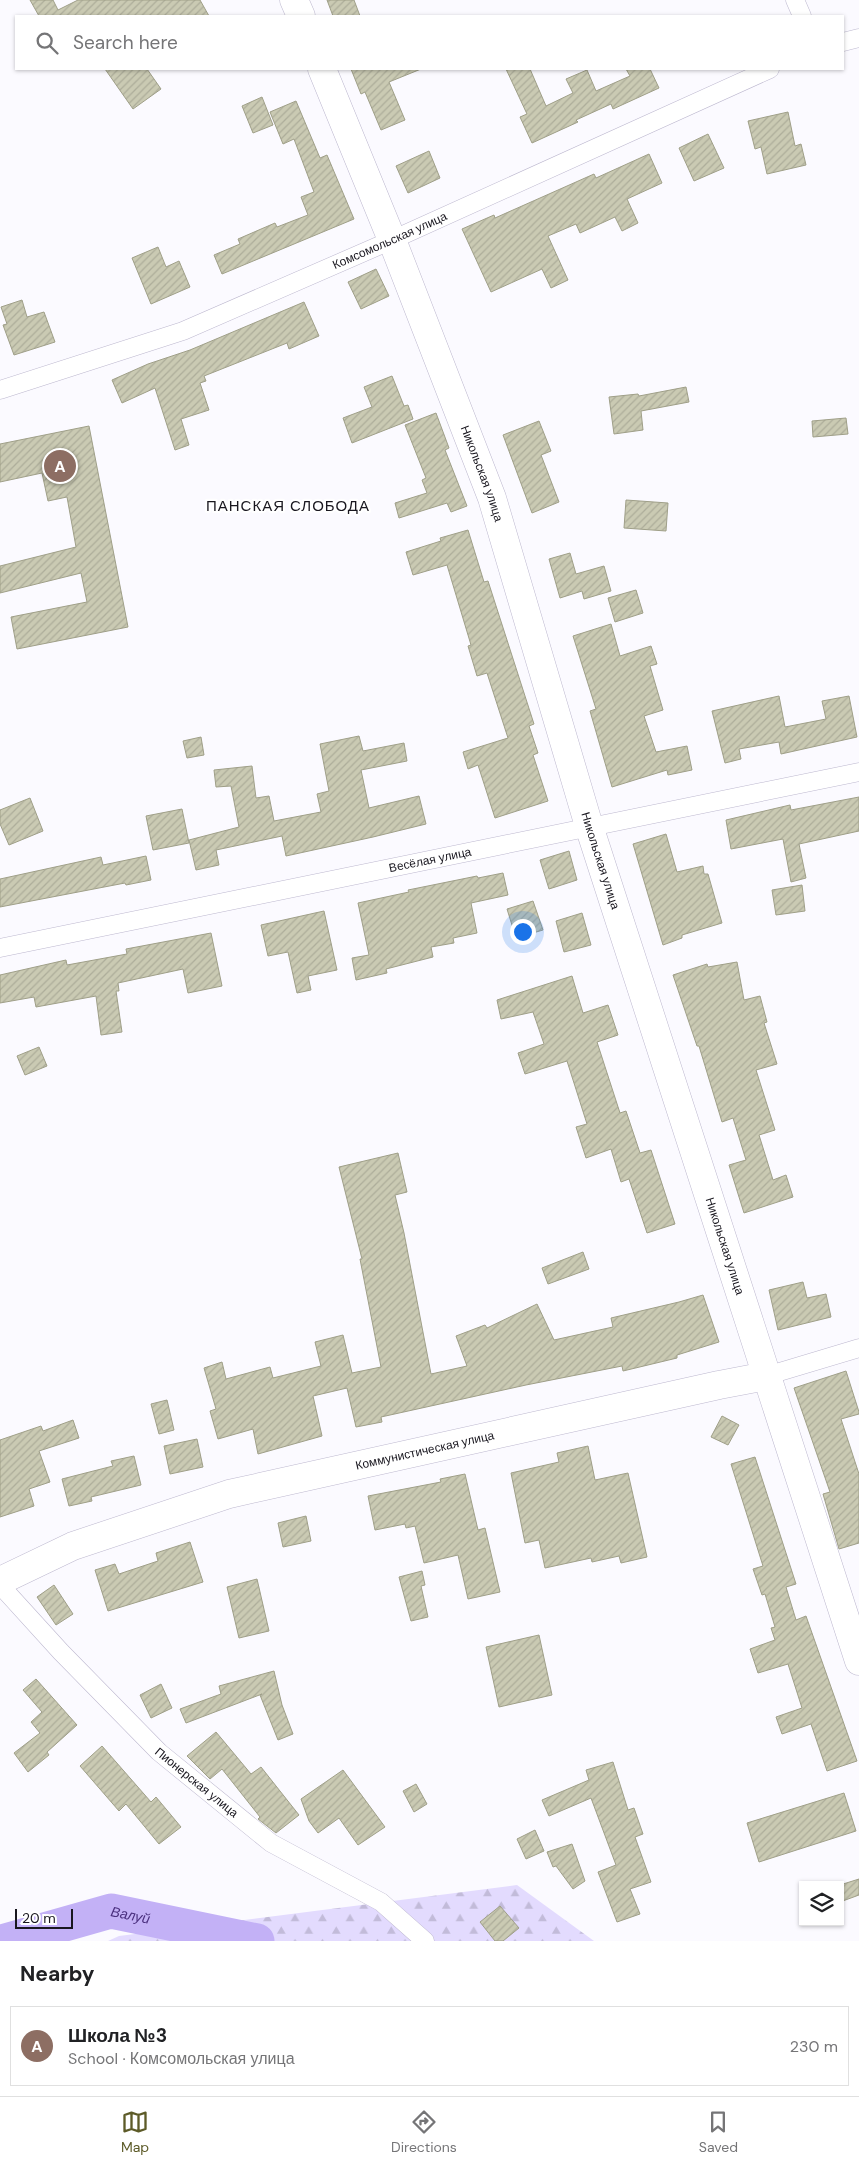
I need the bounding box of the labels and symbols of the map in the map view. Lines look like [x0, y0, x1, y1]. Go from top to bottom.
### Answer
street label: Комсомольская улица [330, 208, 450, 273]
street label: Никольская улица [457, 423, 507, 524]
pin: A [44, 447, 76, 485]
district label: ПАНСКАЯ СЛОБОДА [206, 496, 370, 516]
street label: Никольская улица [577, 810, 624, 912]
street label: Весёлая улица [387, 844, 473, 876]
your location [510, 919, 536, 945]
street label: Никольская улица [702, 1195, 748, 1297]
street label: Коммунистическая улица [354, 1427, 496, 1474]
street label: Пионерская улица [152, 1744, 242, 1821]
water label: Валуй [109, 1902, 152, 1928]
scale bar [15, 1906, 72, 1929]

